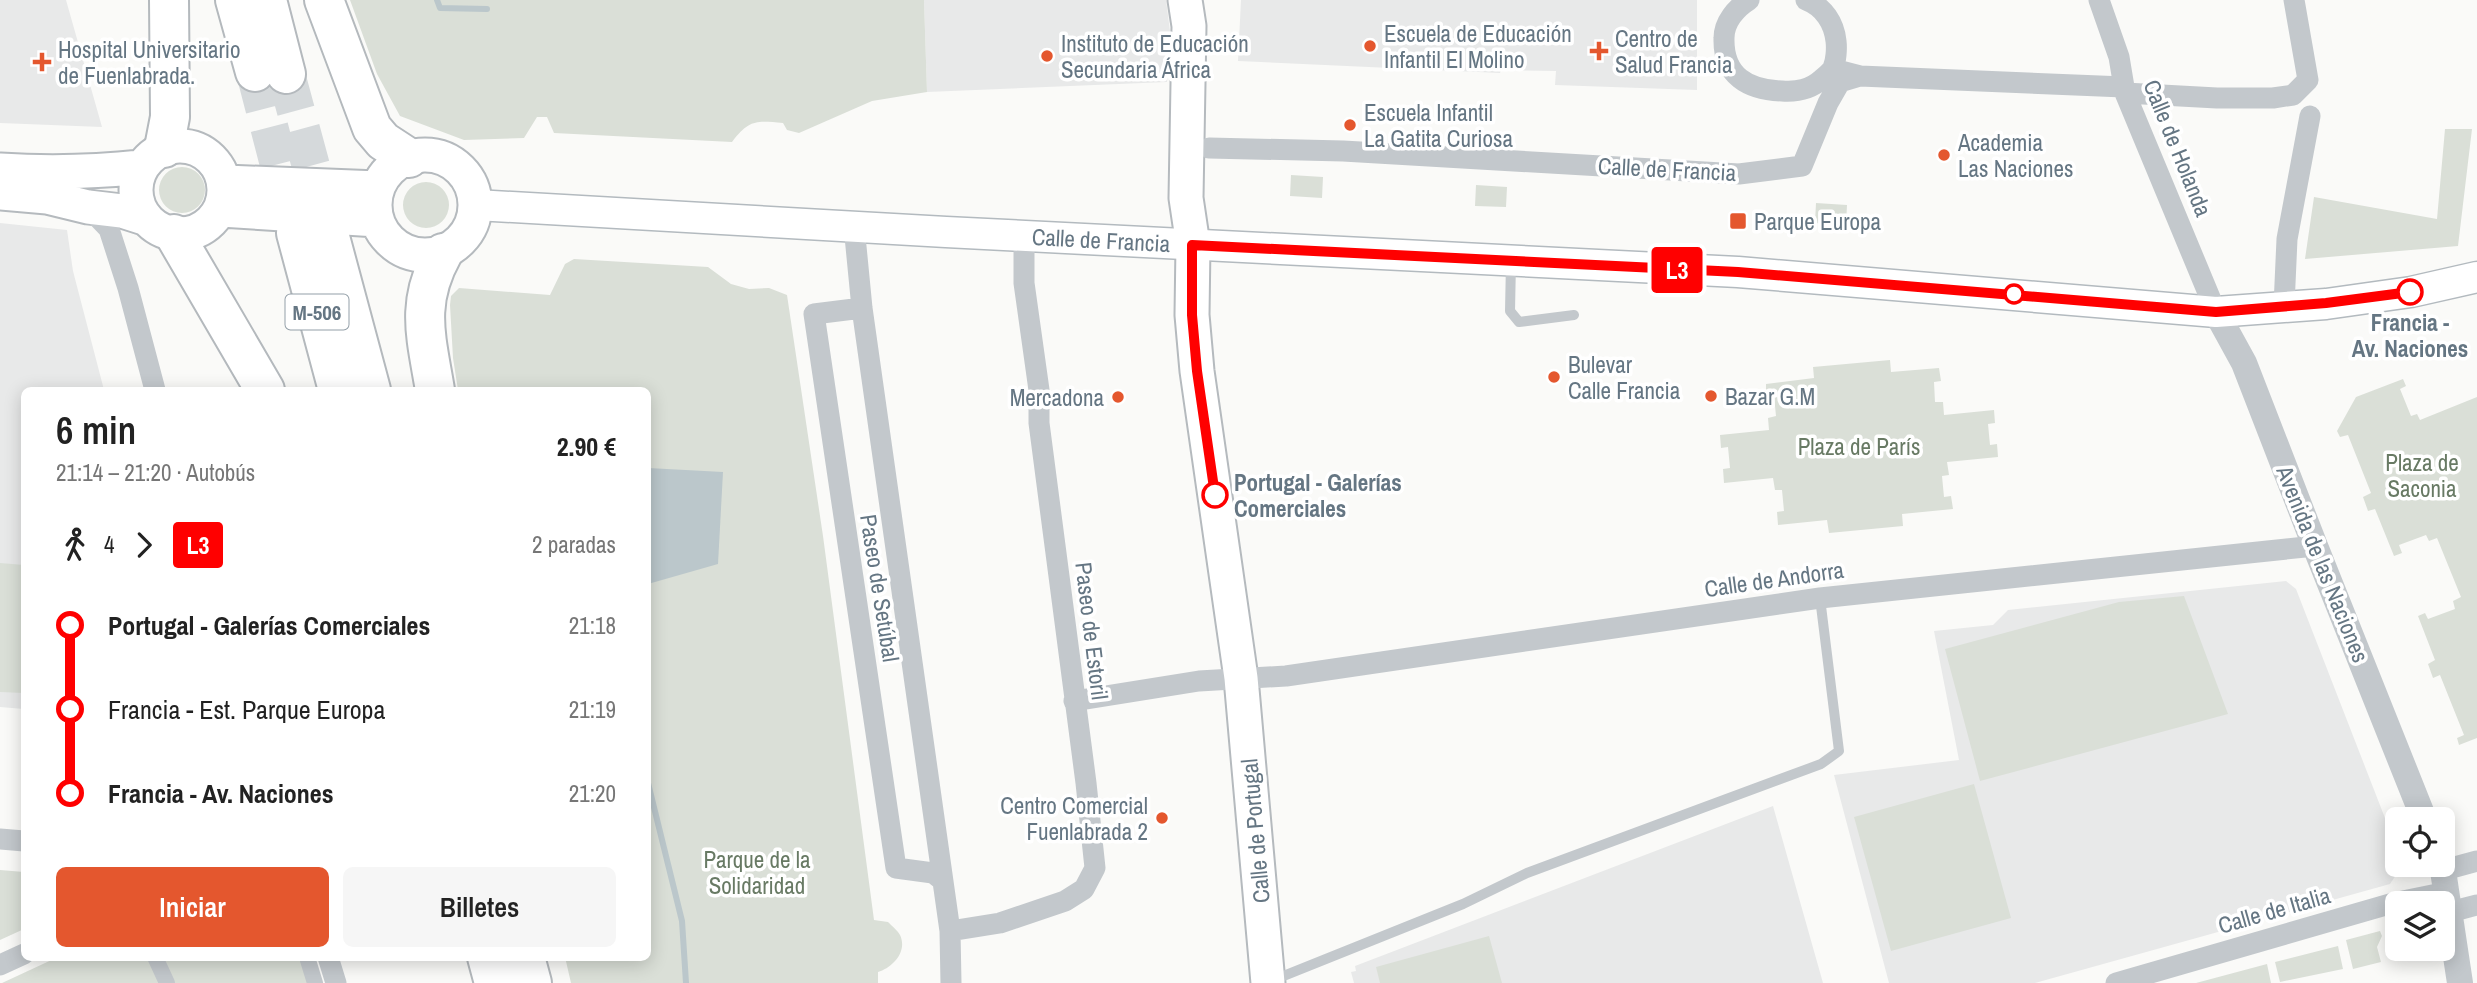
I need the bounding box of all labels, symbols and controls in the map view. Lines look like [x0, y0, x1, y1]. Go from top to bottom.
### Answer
place label: Escuela de Educación Infantil El Molino [1384, 18, 1572, 75]
place label: Centro de Salud Francia [1615, 23, 1733, 80]
place label: Instituto de Educación Secundaria África [1061, 28, 1249, 85]
place label: Hospital Universitario de Fuenlabrada. [58, 34, 240, 91]
marker: Escuela de Educación Infantil El Molino [1362, 38, 1378, 54]
marker: Centro de Salud Francia [1589, 41, 1609, 61]
marker: Instituto de Educación Secundaria África [1039, 48, 1055, 64]
marker: Hospital Universitario de Fuenlabrada. [32, 52, 52, 72]
street label: Calle de Holanda [2137, 75, 2220, 221]
place label: Escuela Infantil La Gatita Curiosa [1364, 97, 1513, 154]
marker: Escuela Infantil La Gatita Curiosa [1342, 117, 1358, 133]
place label: Academia Las Naciones [1957, 127, 2073, 184]
marker: Academia Las Naciones [1936, 147, 1952, 163]
street label: Calle de Francia [1597, 150, 1737, 188]
place label: Parque Europa [1754, 206, 1881, 237]
marker: Parque Europa [1728, 211, 1748, 231]
street label: Calle de Francia [1031, 221, 1171, 259]
line badge: L3 [1646, 247, 1708, 293]
text: L3 [1666, 254, 1688, 286]
marker: Francia - Av. Naciones [2397, 279, 2423, 305]
unlabelled marker [2004, 284, 2024, 304]
road number: M-506 [286, 294, 348, 330]
place label: Francia - Av. Naciones [2352, 307, 2468, 364]
place label: Bulevar Calle Francia [1568, 349, 1681, 406]
marker: Bulevar Calle Francia [1546, 369, 1562, 385]
place label: Bazar G.M [1725, 381, 1815, 412]
place label: Mercadona [1010, 382, 1104, 413]
marker: Bazar G.M [1703, 388, 1719, 404]
marker: Mercadona [1110, 389, 1126, 405]
text: 6 min [56, 405, 136, 456]
text: 2.90 € [557, 429, 616, 464]
park label: Plaza de París [1798, 431, 1920, 462]
park label: Plaza de Saconia [2385, 447, 2459, 504]
text: 21:14 – 21:20 · Autobús [56, 457, 255, 488]
street label: Avenida de las Naciones [2269, 460, 2377, 667]
place label: Portugal - Galerías Comerciales [1234, 467, 1402, 524]
marker: Portugal - Galerías Comerciales [1202, 482, 1228, 508]
street label: Paseo de Setúbal [853, 512, 907, 664]
icon: walk [56, 526, 94, 564]
icon: forward [125, 526, 163, 564]
text: 4 [104, 529, 115, 560]
text: L3 [187, 529, 209, 561]
text: 2 paradas [532, 529, 616, 560]
street label: Calle de Andorra [1702, 554, 1846, 604]
street label: Paseo de Estoril [1068, 560, 1116, 702]
text: Portugal - Galerías Comerciales [108, 608, 430, 643]
text: 21:18 [569, 610, 616, 641]
text: Francia - Est. Parque Europa [108, 692, 385, 727]
text: 21:19 [569, 694, 616, 725]
street label: Calle de Portugal [1233, 758, 1277, 904]
text: Francia - Av. Naciones [108, 776, 334, 811]
text: 21:20 [569, 778, 616, 809]
place label: Centro Comercial Fuenlabrada 2 [1000, 790, 1148, 847]
map controls [2385, 807, 2455, 961]
button: locate [2385, 807, 2455, 877]
marker: Centro Comercial Fuenlabrada 2 [1154, 810, 1170, 826]
park label: Parque de la Solidaridad [704, 844, 811, 901]
button: Iniciar [56, 867, 329, 947]
button: Billetes [343, 867, 616, 947]
street label: Calle de Italia [2214, 879, 2334, 941]
button: layers [2385, 891, 2455, 961]

